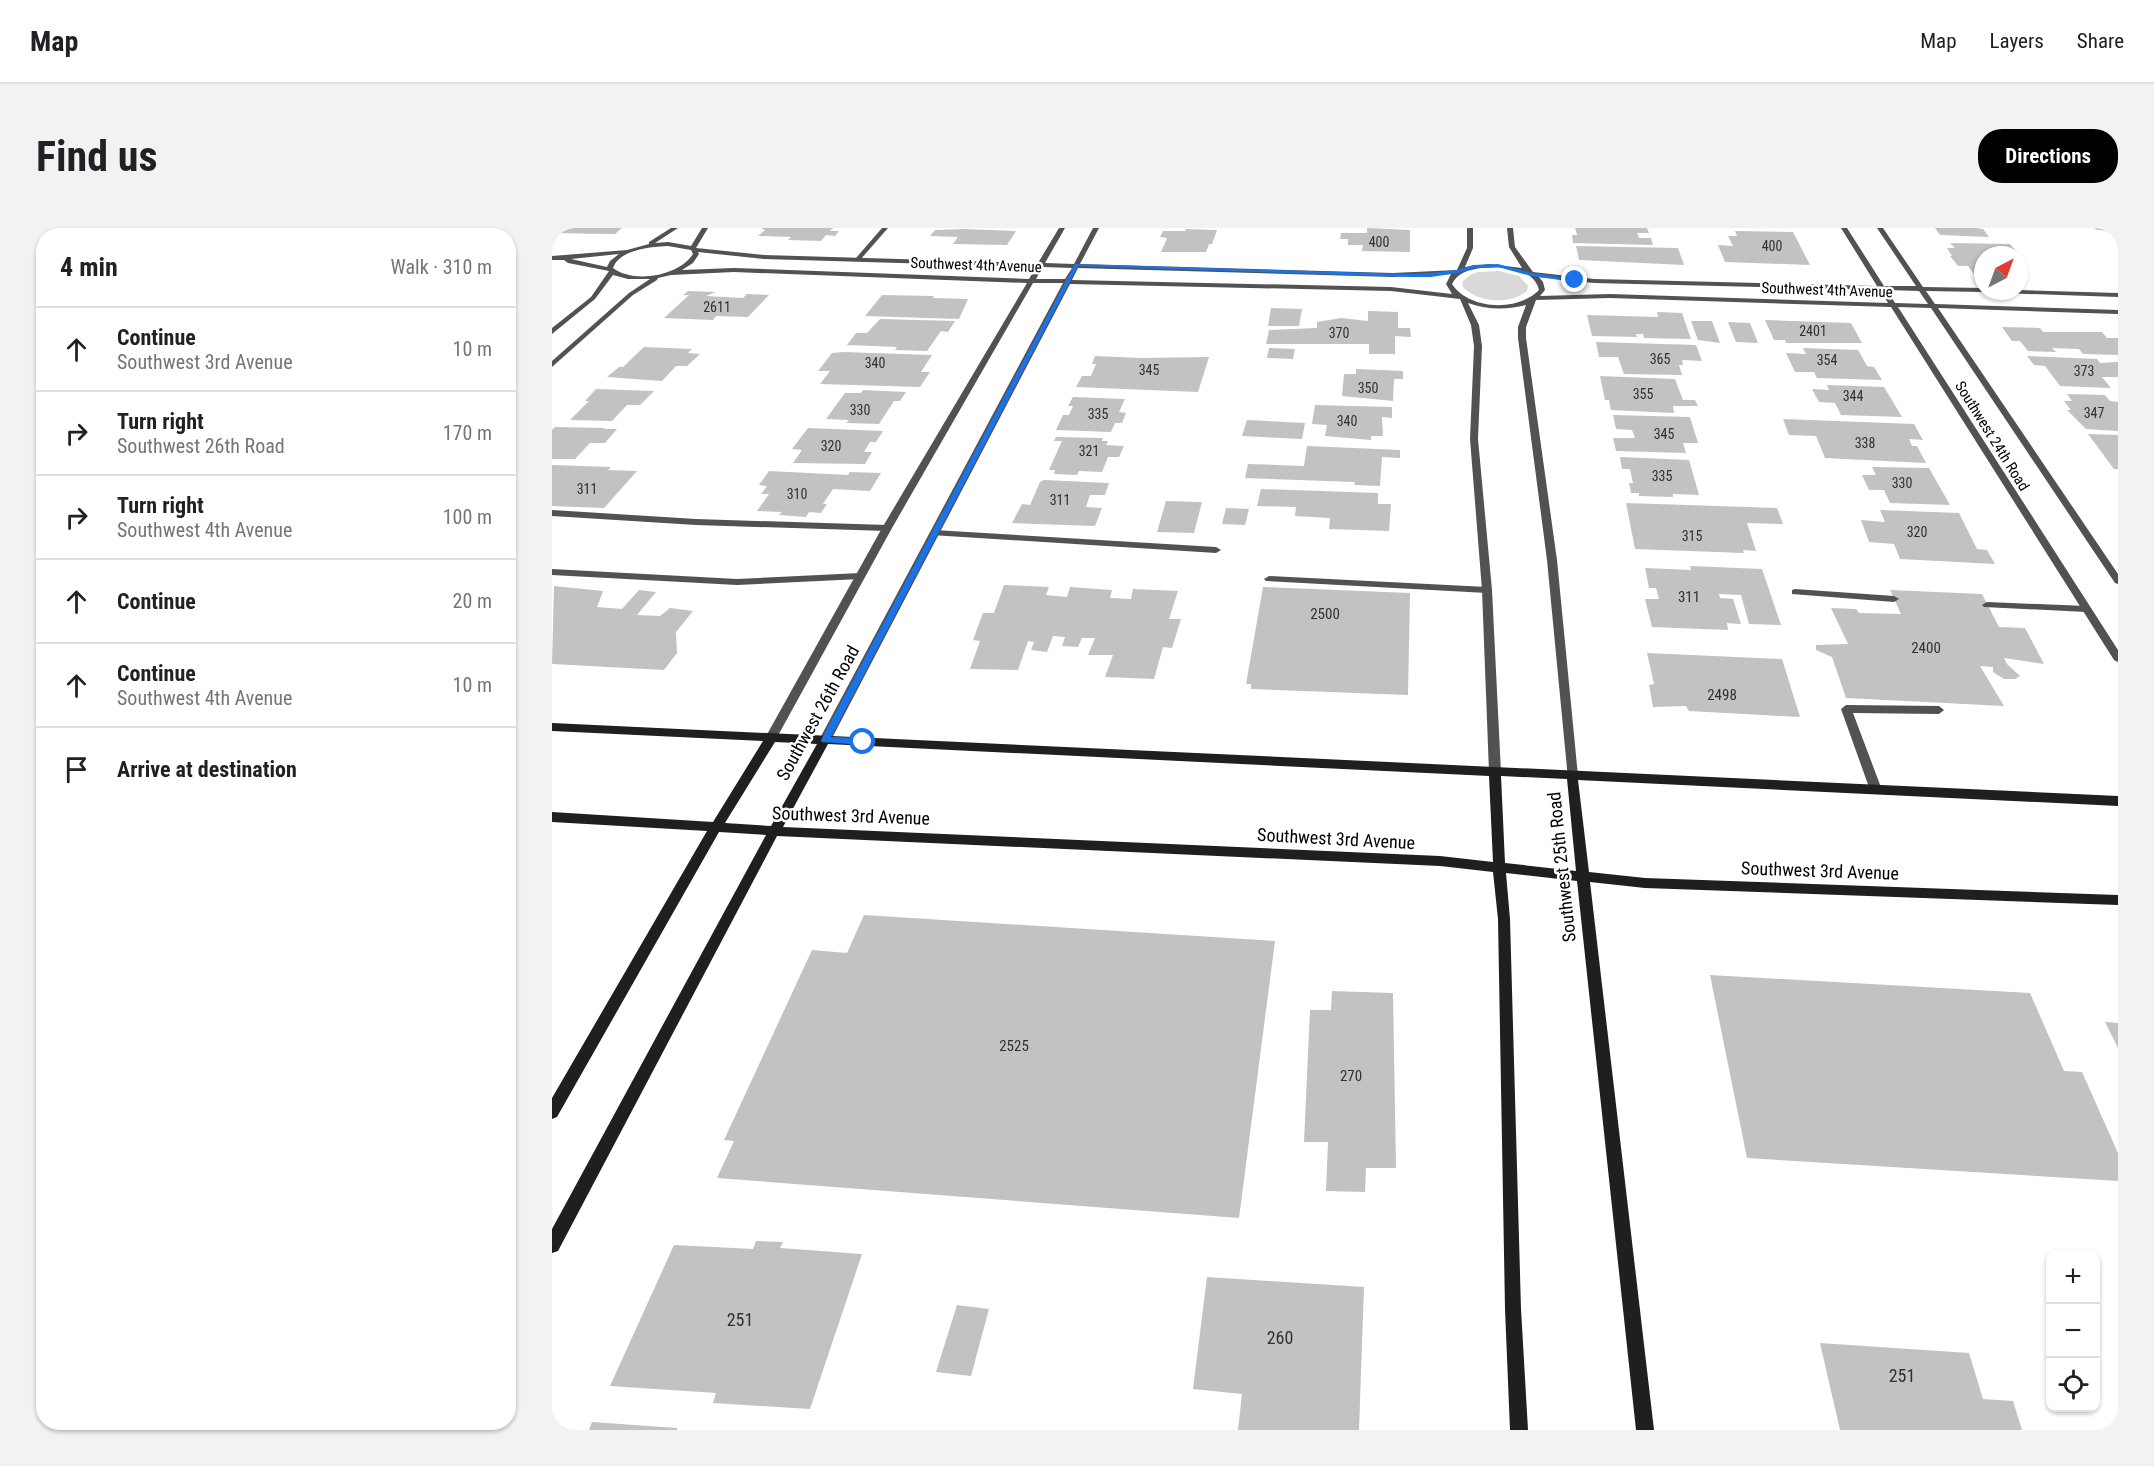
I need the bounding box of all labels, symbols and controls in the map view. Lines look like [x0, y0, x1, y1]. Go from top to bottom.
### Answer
text: Map [30, 25, 78, 58]
text: Map [1920, 29, 1957, 53]
text: Layers [1990, 29, 2044, 53]
text: Share [2077, 29, 2124, 53]
button: Directions [1978, 129, 2118, 183]
text: Find us [36, 132, 157, 181]
house number: 400 [1369, 234, 1389, 250]
house number: 400 [1762, 238, 1782, 254]
north arrow [1974, 246, 2028, 300]
text: 4 min [60, 252, 118, 282]
street label: Southwest 4th Avenue [910, 254, 1042, 276]
text: Walk · 310 m [391, 255, 492, 279]
route end [1561, 266, 1587, 292]
street label: Southwest 4th Avenue [1761, 279, 1893, 301]
house number: 2611 [703, 299, 731, 315]
house number: 2401 [1799, 323, 1827, 339]
text: Continue [117, 325, 196, 350]
house number: 370 [1329, 325, 1349, 341]
icon: ahead [60, 333, 93, 366]
text: 10 m [453, 337, 492, 361]
text: Southwest 3rd Avenue [117, 350, 293, 374]
house number: 365 [1650, 351, 1670, 367]
house number: 354 [1817, 352, 1837, 368]
house number: 340 [865, 355, 885, 371]
house number: 345 [1139, 362, 1159, 378]
house number: 373 [2074, 363, 2094, 379]
street label: Southwest 24th Road [1951, 378, 2033, 494]
house number: 350 [1358, 380, 1378, 396]
house number: 355 [1633, 386, 1653, 402]
house number: 344 [1843, 388, 1863, 404]
house number: 330 [850, 402, 870, 418]
house number: 347 [2084, 405, 2104, 421]
house number: 335 [1088, 406, 1108, 422]
text: Turn right [117, 409, 204, 434]
house number: 340 [1337, 413, 1357, 429]
icon: right [60, 417, 93, 450]
text: 170 m [443, 421, 492, 445]
house number: 345 [1654, 426, 1674, 442]
text: Southwest 26th Road [117, 434, 285, 458]
house number: 338 [1855, 435, 1875, 451]
house number: 320 [821, 438, 841, 454]
house number: 321 [1079, 443, 1099, 459]
house number: 335 [1652, 468, 1672, 484]
house number: 330 [1892, 475, 1912, 491]
house number: 311 [577, 481, 597, 497]
house number: 310 [787, 486, 807, 502]
house number: 311 [1050, 492, 1070, 508]
text: Turn right [117, 493, 204, 518]
icon: right [60, 501, 93, 534]
text: 100 m [443, 505, 492, 529]
text: Southwest 4th Avenue [117, 518, 292, 542]
house number: 320 [1907, 524, 1927, 540]
house number: 315 [1682, 528, 1702, 544]
icon: ahead [60, 585, 93, 618]
house number: 311 [1678, 588, 1700, 606]
text: Continue [117, 589, 196, 614]
text: 20 m [453, 589, 492, 613]
house number: 2500 [1310, 605, 1340, 623]
house number: 2400 [1911, 639, 1941, 657]
street label: Southwest 26th Road [772, 642, 863, 784]
text: Continue [117, 661, 196, 686]
icon: ahead [60, 669, 93, 702]
text: 10 m [453, 673, 492, 697]
text: Southwest 4th Avenue [117, 686, 292, 710]
house number: 2498 [1707, 686, 1737, 704]
route start [849, 728, 875, 754]
icon: arrive [60, 753, 93, 786]
text: Arrive at destination [117, 757, 297, 782]
street label: Southwest 25th Road [1543, 791, 1580, 943]
street label: Southwest 3rd Avenue [772, 802, 930, 829]
street label: Southwest 3rd Avenue [1257, 824, 1415, 853]
street label: Southwest 3rd Avenue [1741, 857, 1899, 884]
house number: 2525 [999, 1037, 1029, 1055]
house number: 270 [1340, 1067, 1362, 1085]
map controls [2046, 1250, 2100, 1412]
button: + [2046, 1250, 2100, 1304]
button: − [2046, 1304, 2100, 1358]
house number: 251 [727, 1309, 753, 1330]
house number: 260 [1267, 1327, 1293, 1348]
button: locate [2046, 1358, 2100, 1412]
house number: 251 [1889, 1365, 1915, 1386]

